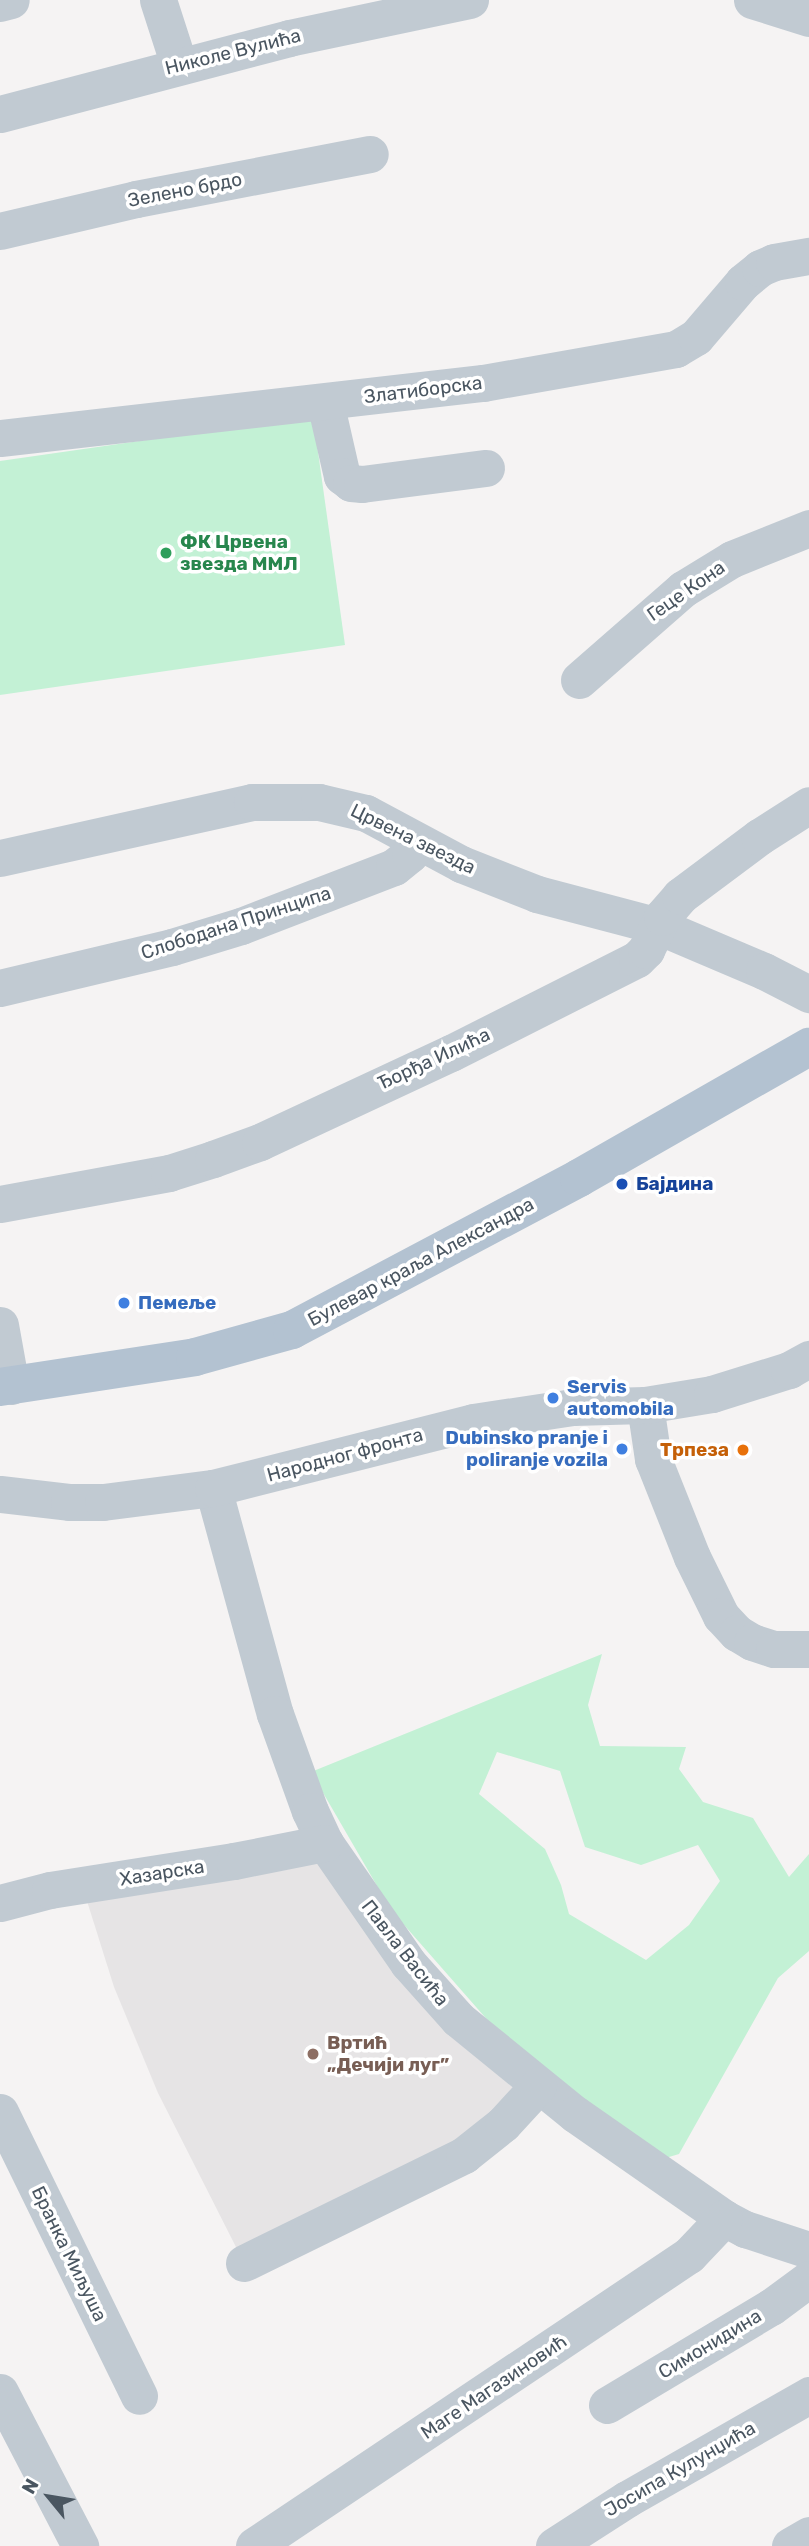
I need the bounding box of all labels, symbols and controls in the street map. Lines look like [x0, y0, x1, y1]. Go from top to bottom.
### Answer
street label: Николе Вулића [163, 24, 303, 80]
street label: Зелено брдо [126, 168, 244, 212]
street label: Златиборска [363, 371, 483, 409]
place label: ФК Црвена звезда ММЛ [180, 531, 298, 575]
marker: ФК Црвена звезда ММЛ [158, 545, 174, 561]
street label: Геце Кона [643, 556, 729, 626]
street label: Црвена звезда [347, 799, 479, 879]
street label: Слободана Принципа [138, 882, 334, 964]
street label: Ђорђа Илића [374, 1023, 494, 1095]
place label: Бајдина [636, 1173, 713, 1195]
marker: Бајдина [614, 1176, 630, 1192]
street label: Булевар краља Александра [304, 1193, 538, 1331]
place label: Пемеље [138, 1292, 216, 1314]
marker: Пемеље [116, 1295, 132, 1311]
place label: Servis automobila [567, 1376, 674, 1420]
marker: Servis automobila [545, 1390, 561, 1406]
street label: Народног фронта [264, 1423, 426, 1487]
place label: Dubinsko pranje i poliranje vozila [445, 1427, 608, 1471]
place label: Трпеза [660, 1439, 729, 1461]
marker: Dubinsko pranje i poliranje vozila [614, 1441, 630, 1457]
marker: Трпеза [735, 1442, 751, 1458]
street label: Хазарска [118, 1855, 206, 1891]
street label: Павла Васића [357, 1895, 453, 2011]
place label: Вртић „Дечији луг” [327, 2032, 449, 2076]
marker: Вртић „Дечији луг” [305, 2046, 321, 2062]
street label: Бранка Миљуша [26, 2183, 112, 2325]
street label: Симонидина [654, 2304, 766, 2384]
street label: Маге Магазиновић [417, 2330, 571, 2444]
street label: Јосипа Кулунџића [600, 2417, 760, 2521]
north arrow [14, 2462, 84, 2532]
text: N [17, 2475, 44, 2498]

